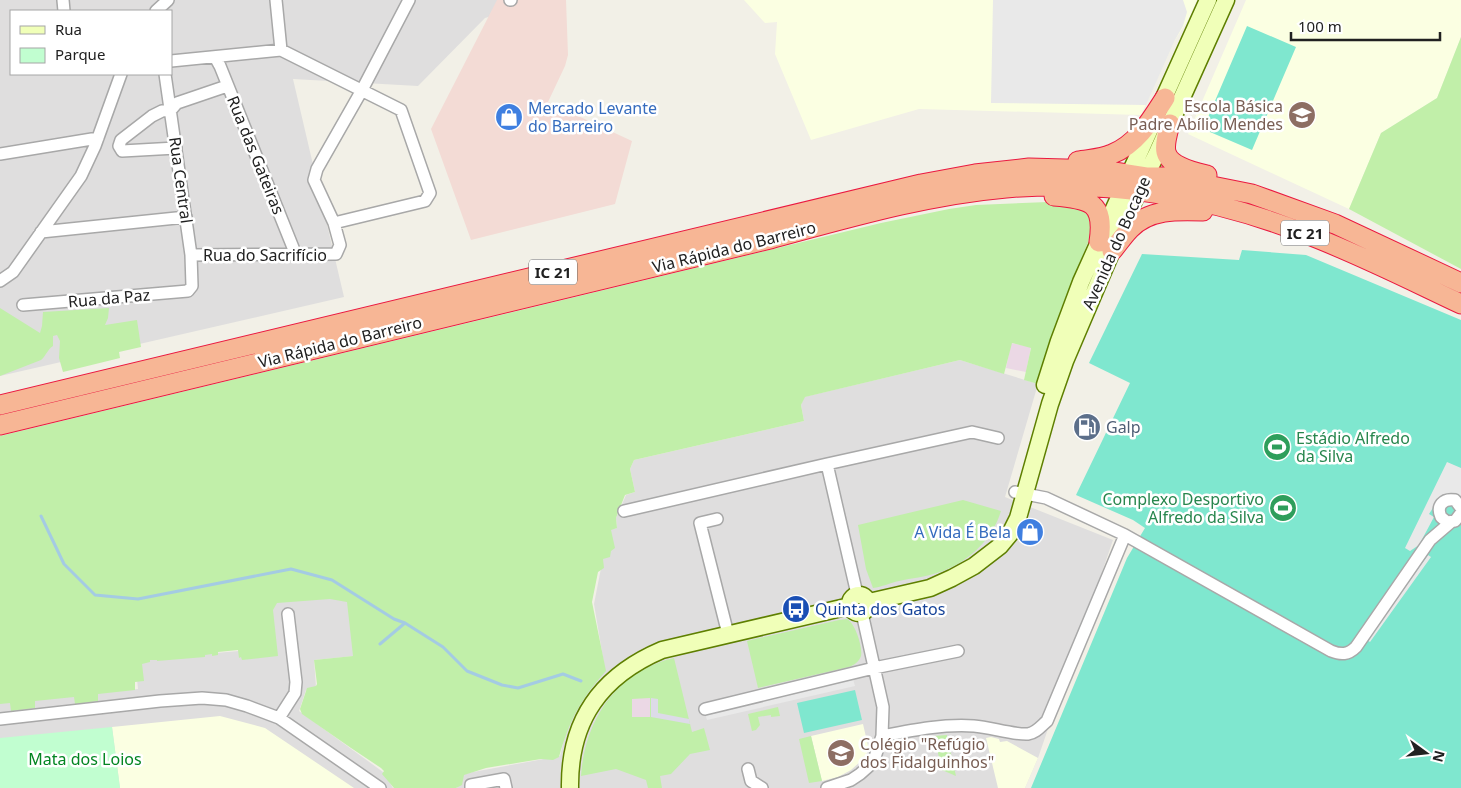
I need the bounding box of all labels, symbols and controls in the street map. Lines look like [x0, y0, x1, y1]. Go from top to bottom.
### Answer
legend [10, 10, 172, 75]
scale bar [1291, 10, 1440, 42]
text: 100 m [1298, 16, 1342, 36]
text: Rua [55, 19, 82, 39]
text: Parque [55, 44, 105, 64]
street label: Rua das Gateiras [222, 92, 290, 218]
place label: Escola Básica Padre Abílio Mendes [1129, 95, 1283, 135]
place label: Mercado Levante do Barreiro [528, 97, 657, 137]
school or university icon: Escola Básica Padre Abílio Mendes [1287, 100, 1317, 130]
shop icon: Mercado Levante do Barreiro [494, 102, 524, 132]
street label: Rua Central [164, 135, 198, 225]
street label: Avenida do Bocage [1077, 173, 1155, 313]
street label: Via Rápida do Barreiro [650, 216, 818, 278]
road number: IC 21 [1281, 220, 1329, 246]
street label: Rua do Sacrifício [203, 244, 327, 266]
road number: IC 21 [529, 260, 577, 284]
street label: Rua da Paz [67, 283, 151, 313]
street label: Via Rápida do Barreiro [256, 311, 424, 373]
fuel station icon: Galp [1072, 412, 1102, 442]
place label: Galp [1106, 416, 1141, 438]
place label: Estádio Alfredo da Silva [1296, 427, 1410, 467]
sports icon: Estádio Alfredo da Silva [1262, 432, 1292, 462]
place label: Complexo Desportivo Alfredo da Silva [1102, 488, 1264, 528]
sports icon: Complexo Desportivo Alfredo da Silva [1268, 493, 1298, 523]
shop icon: A Vida É Bela [1015, 517, 1045, 547]
place label: A Vida É Bela [914, 521, 1011, 543]
bus stop icon: Quinta dos Gatos [781, 594, 811, 624]
place label: Quinta dos Gatos [815, 598, 945, 620]
north arrow [1401, 728, 1451, 778]
place label: Colégio "Refúgio dos Fidalguinhos" [860, 733, 994, 773]
school or university icon: Colégio "Refúgio dos Fidalguinhos" [826, 738, 856, 768]
park label: Mata dos Loios [28, 748, 142, 770]
text: N [1428, 749, 1450, 764]

